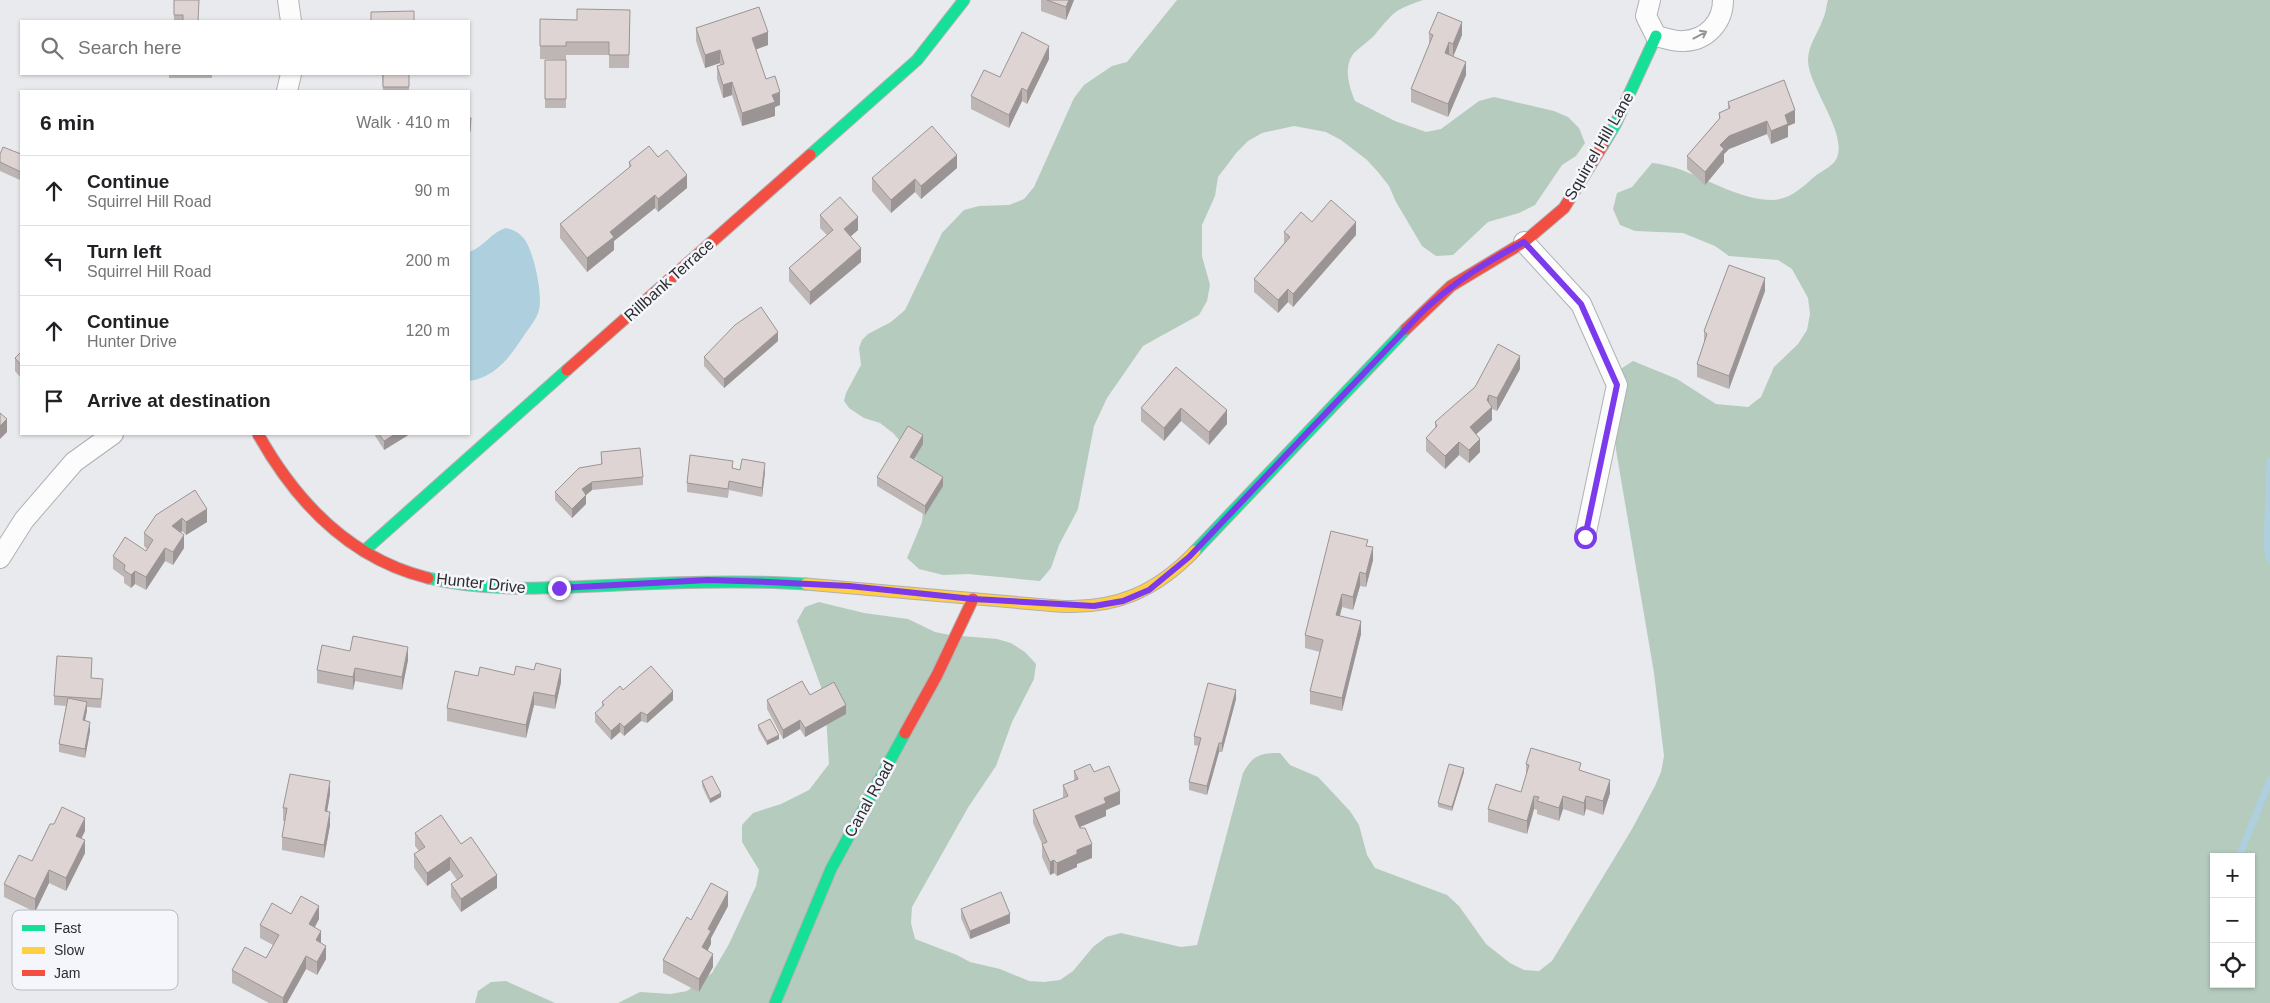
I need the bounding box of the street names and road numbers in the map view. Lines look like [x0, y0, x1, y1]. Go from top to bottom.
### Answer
street label: Squirrel Hill Lane [1561, 89, 1637, 203]
street label: Rillbank Terrace [621, 235, 717, 325]
street label: Hunter Drive [435, 570, 527, 596]
street label: Canal Road [841, 758, 897, 840]

